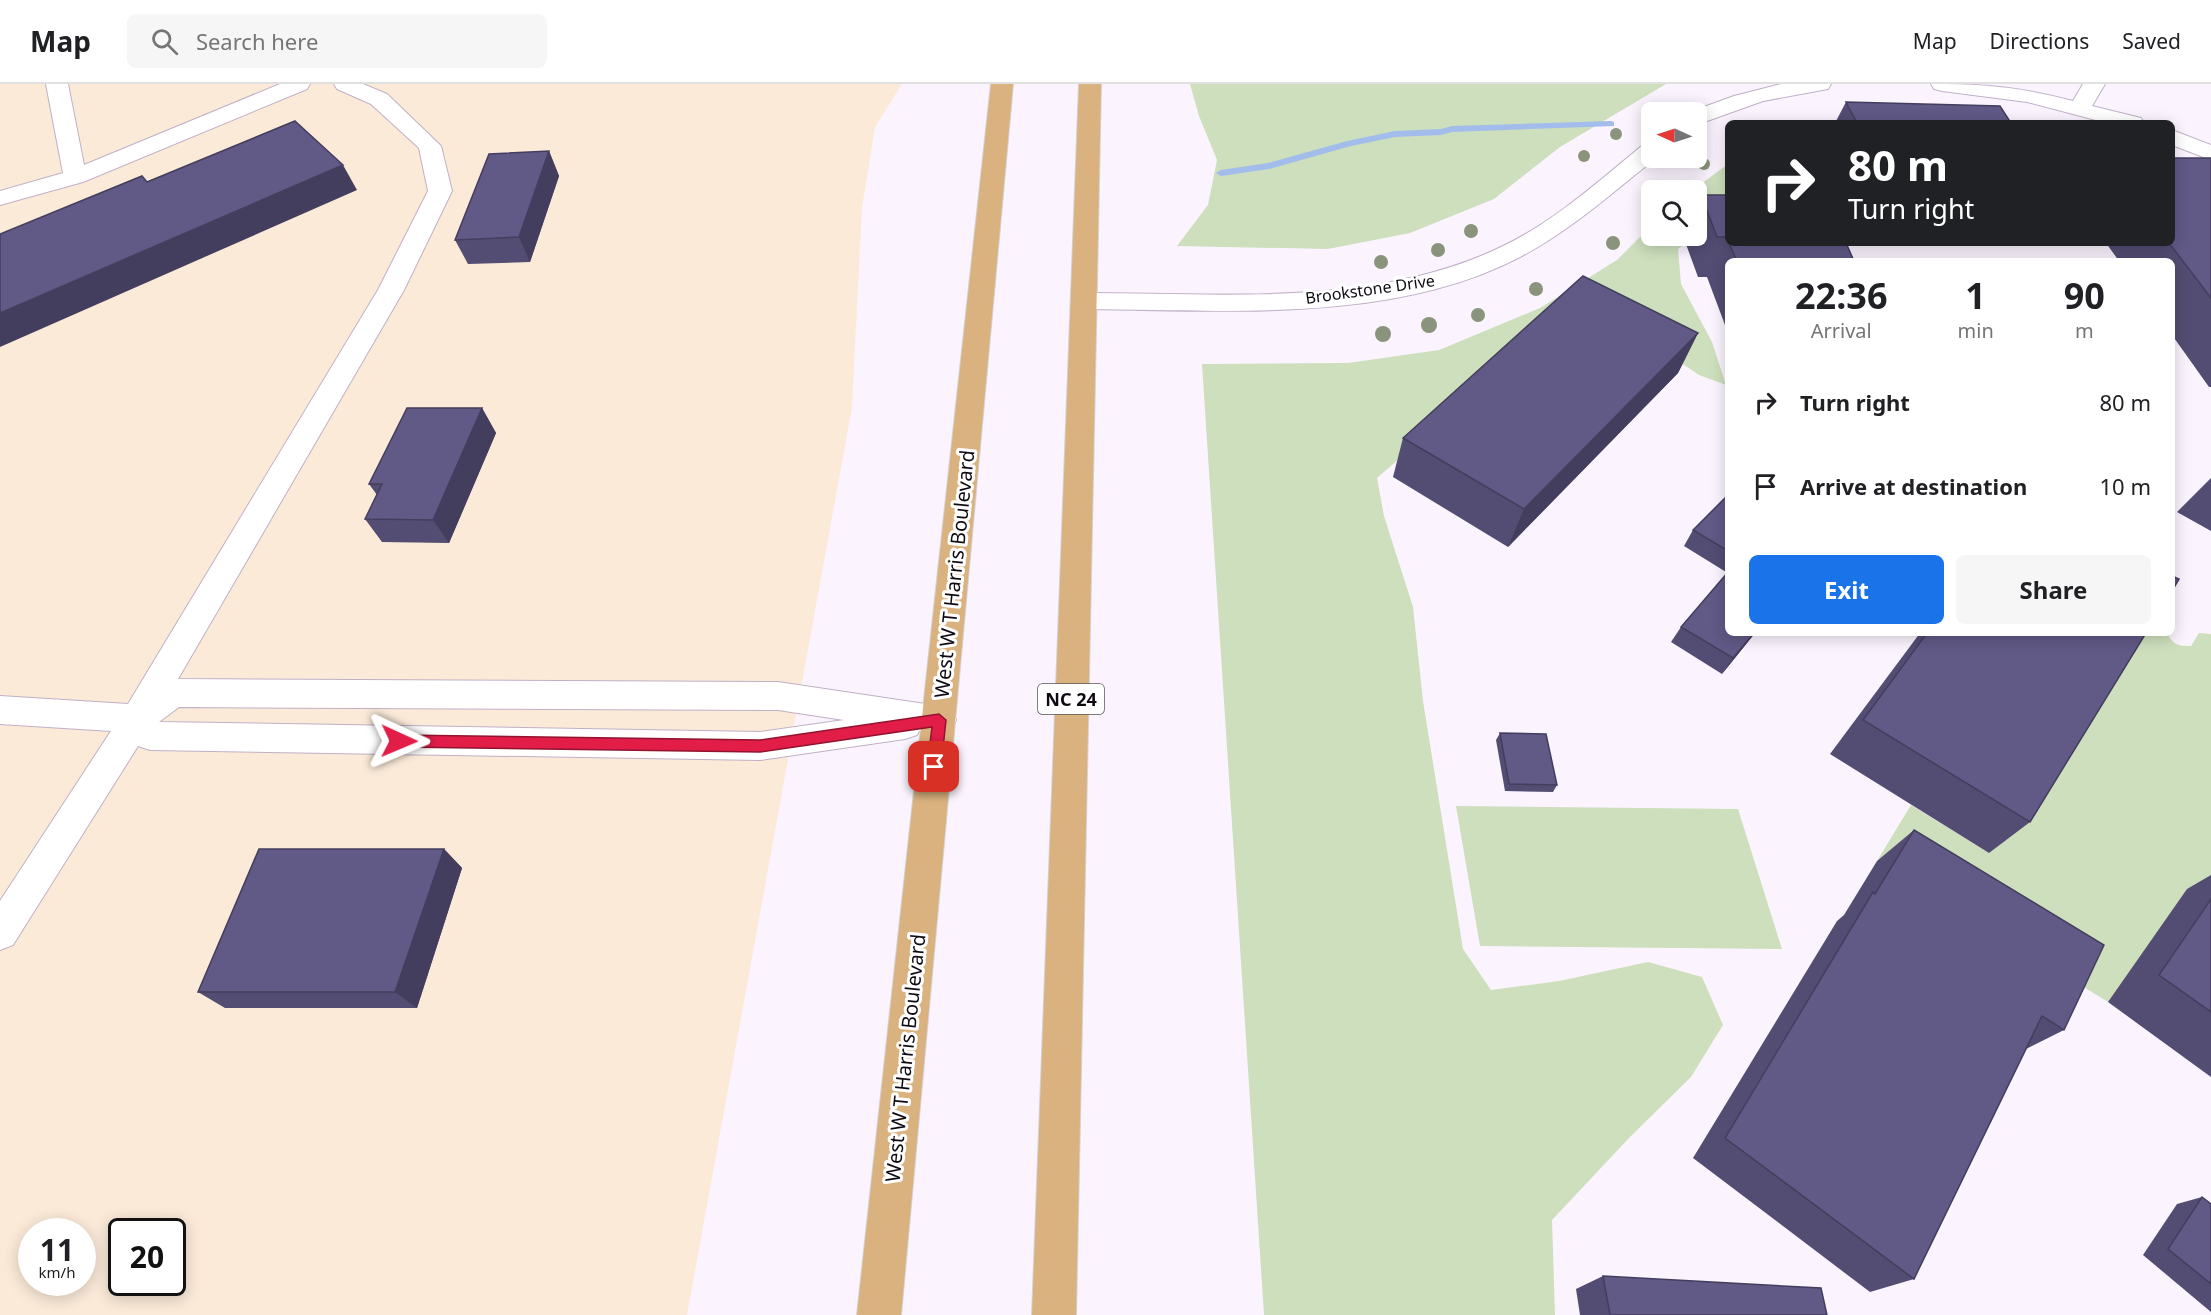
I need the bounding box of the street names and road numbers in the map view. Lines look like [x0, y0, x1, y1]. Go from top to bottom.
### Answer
street label: Brookstone Drive [1304, 269, 1436, 309]
street label: West W T Harris Boulevard [928, 449, 980, 699]
road number: NC 24 [1038, 684, 1104, 714]
street label: West W T Harris Boulevard [879, 933, 931, 1183]

